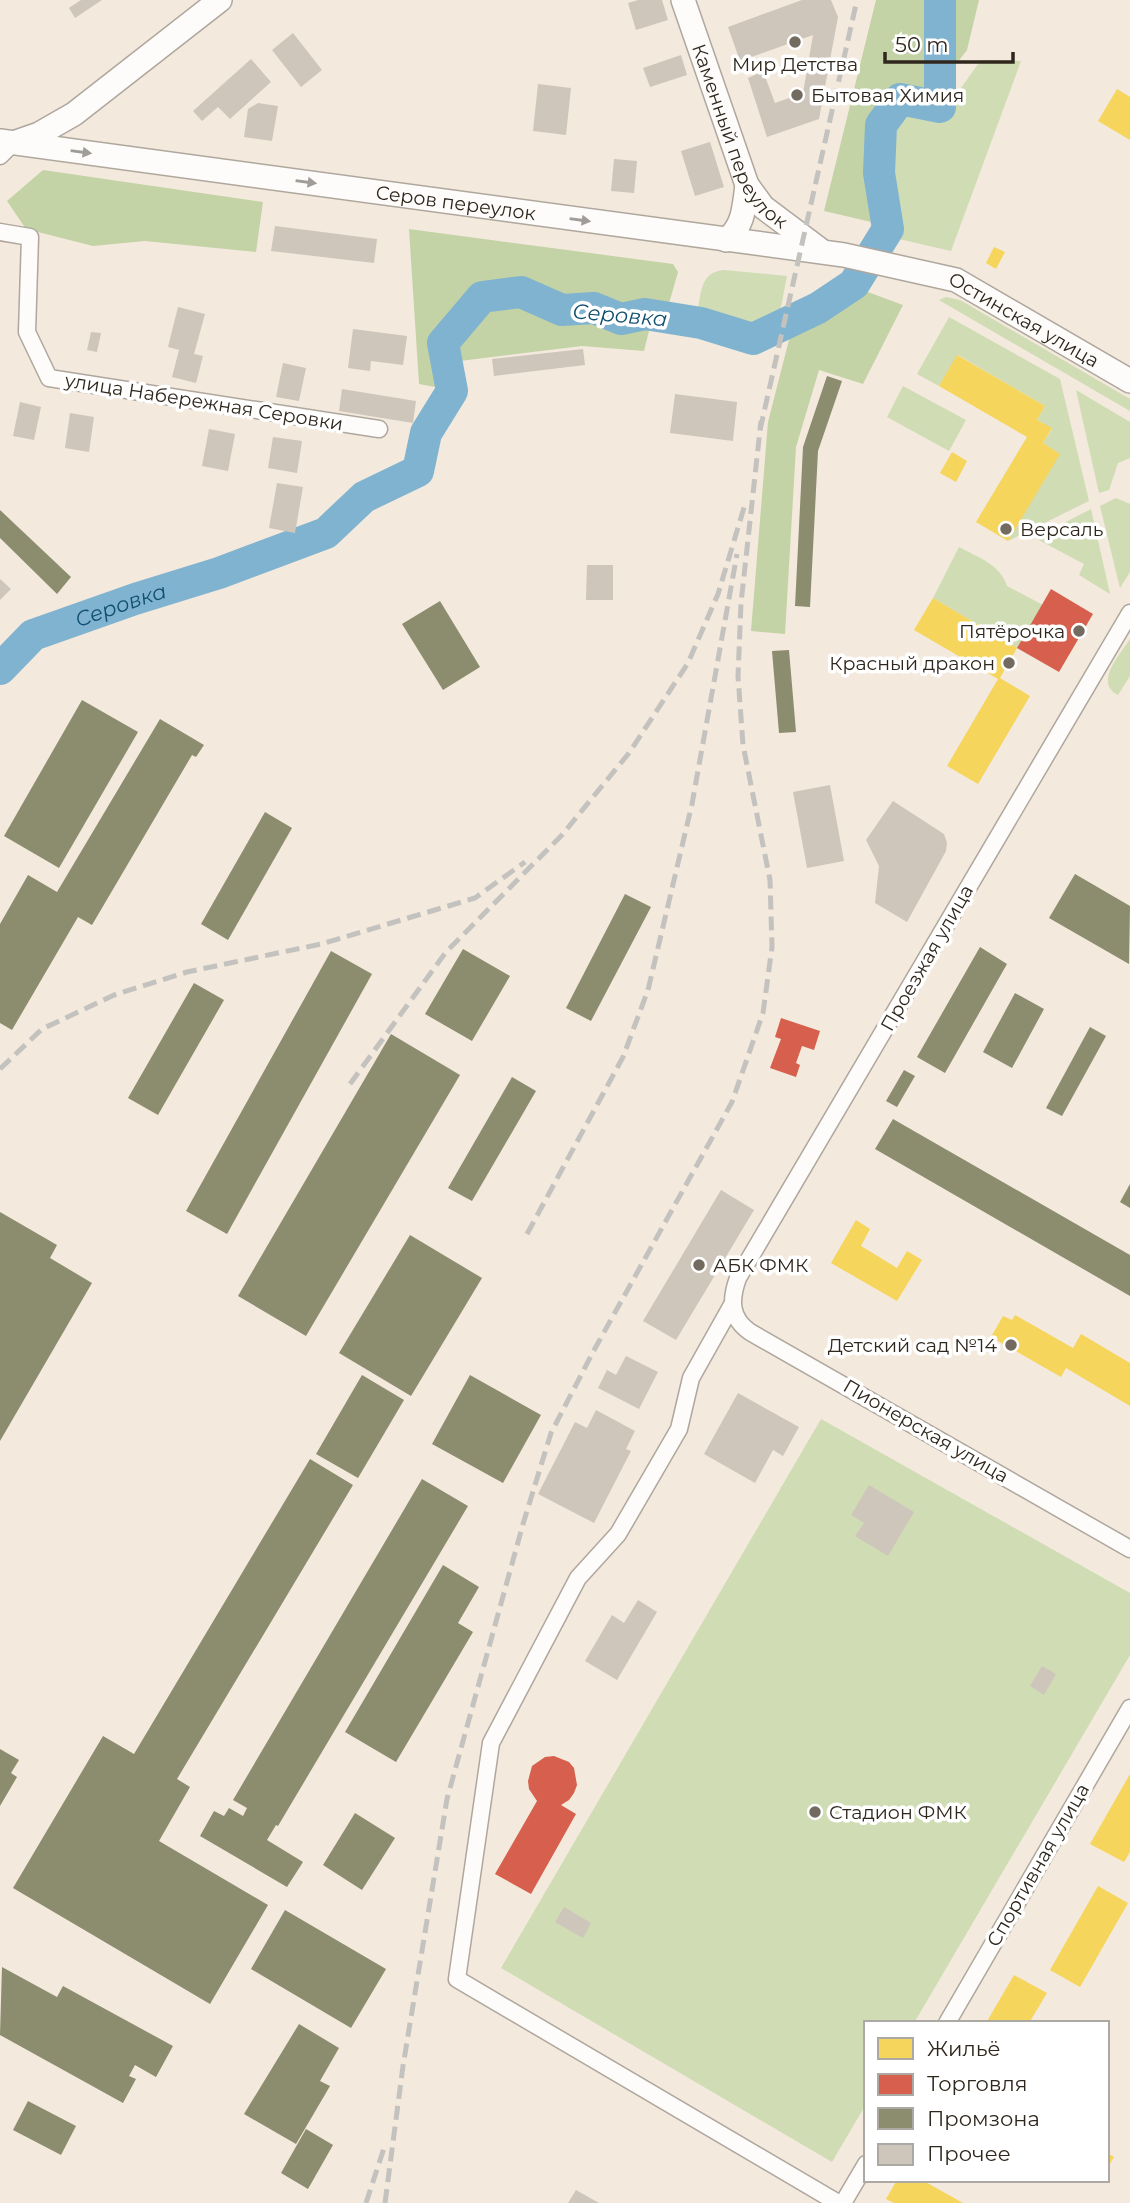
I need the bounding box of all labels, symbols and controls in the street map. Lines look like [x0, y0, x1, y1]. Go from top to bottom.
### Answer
scale bar [885, 21, 1013, 65]
text: 50 m [895, 32, 949, 57]
marker: Мир Детства [787, 34, 803, 50]
street label: Каменный переулок [687, 41, 792, 233]
place label: Мир Детства [732, 53, 858, 76]
place label: Бытовая Химия [811, 84, 964, 107]
marker: Бытовая Химия [789, 87, 805, 103]
one-way arrow [70, 146, 92, 157]
one-way arrow [296, 176, 318, 187]
street label: Серов переулок [374, 180, 537, 225]
one-way arrow [569, 214, 591, 225]
street label: Остинская улица [945, 267, 1103, 372]
water label: Серовка [572, 298, 668, 332]
street label: улица Набережная Серовки [62, 368, 345, 435]
place label: Версаль [1020, 518, 1104, 541]
marker: Версаль [998, 521, 1014, 537]
water label: Серовка [71, 578, 169, 632]
place label: Пятёрочка [959, 620, 1065, 643]
marker: Пятёрочка [1071, 623, 1087, 639]
place label: Красный дракон [829, 652, 995, 675]
marker: Красный дракон [1001, 655, 1017, 671]
street label: Проезжая улица [876, 881, 978, 1035]
place label: АБК ФМК [713, 1254, 808, 1277]
marker: АБК ФМК [691, 1257, 707, 1273]
place label: Детский сад №14 [828, 1334, 997, 1357]
marker: Детский сад №14 [1003, 1337, 1019, 1353]
street label: Пионерская улица [839, 1374, 1013, 1488]
street label: Спортивная улица [982, 1779, 1094, 1951]
place label: Стадион ФМК [829, 1801, 967, 1824]
marker: Стадион ФМК [807, 1804, 823, 1820]
legend [864, 2021, 1109, 2182]
text: Жильё [927, 2036, 1001, 2061]
text: Торговля [927, 2071, 1028, 2096]
text: Промзона [927, 2106, 1040, 2131]
text: Прочее [927, 2141, 1011, 2166]

